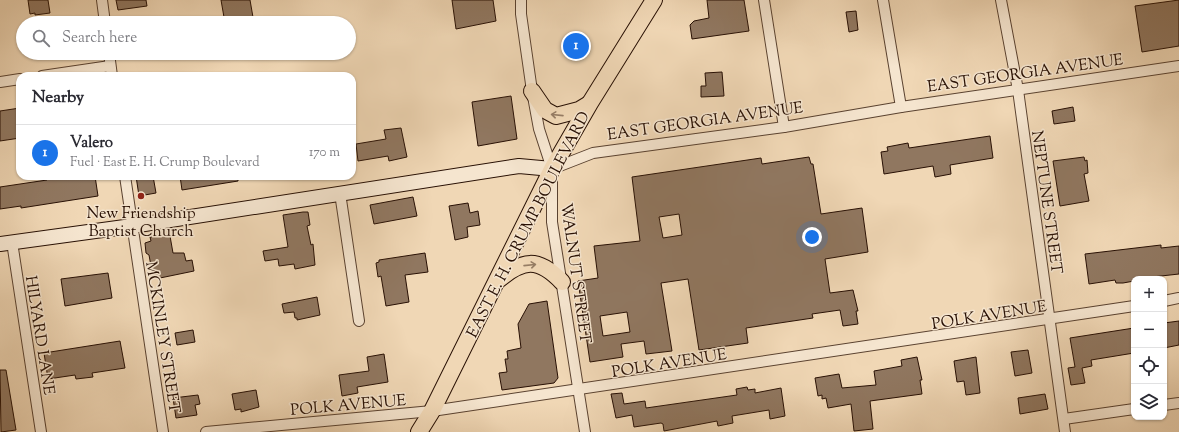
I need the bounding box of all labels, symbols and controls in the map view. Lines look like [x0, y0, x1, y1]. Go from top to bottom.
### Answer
search box [16, 16, 356, 60]
icon: search [30, 27, 52, 49]
text: Search here [62, 28, 137, 49]
pin: 1 [563, 31, 589, 61]
street label: EAST GEORGIA AVENUE [926, 49, 1125, 100]
text: Nearby [32, 86, 84, 110]
street label: EAST GEORGIA AVENUE [606, 97, 805, 148]
street label: EAST E. H. CRUMP BOULEVARD [462, 108, 597, 342]
one-way arrow [551, 111, 564, 119]
street label: NEPTUNE STREET [1024, 129, 1067, 275]
text: Valero [70, 133, 113, 154]
text: 1 [43, 144, 47, 162]
text: 170 m [309, 144, 340, 162]
text: Fuel · East E. H. Crump Boulevard [70, 154, 260, 172]
marker: New Friendship Baptist Church [136, 191, 146, 201]
street label: WALNUT STREET [553, 202, 596, 345]
place label: New Friendship Baptist Church [86, 203, 196, 244]
your location [802, 227, 822, 247]
street label: MCKINLEY STREET [138, 260, 185, 415]
one-way arrow [523, 262, 536, 269]
street label: HILYARD LANE [18, 274, 59, 397]
map controls [1131, 276, 1167, 420]
button: + [1131, 276, 1167, 312]
street label: POLK AVENUE [930, 296, 1049, 337]
button: − [1131, 312, 1167, 348]
street label: POLK AVENUE [610, 344, 729, 385]
button: locate [1131, 348, 1167, 384]
button: layers [1131, 384, 1167, 420]
street label: POLK AVENUE [289, 390, 407, 423]

